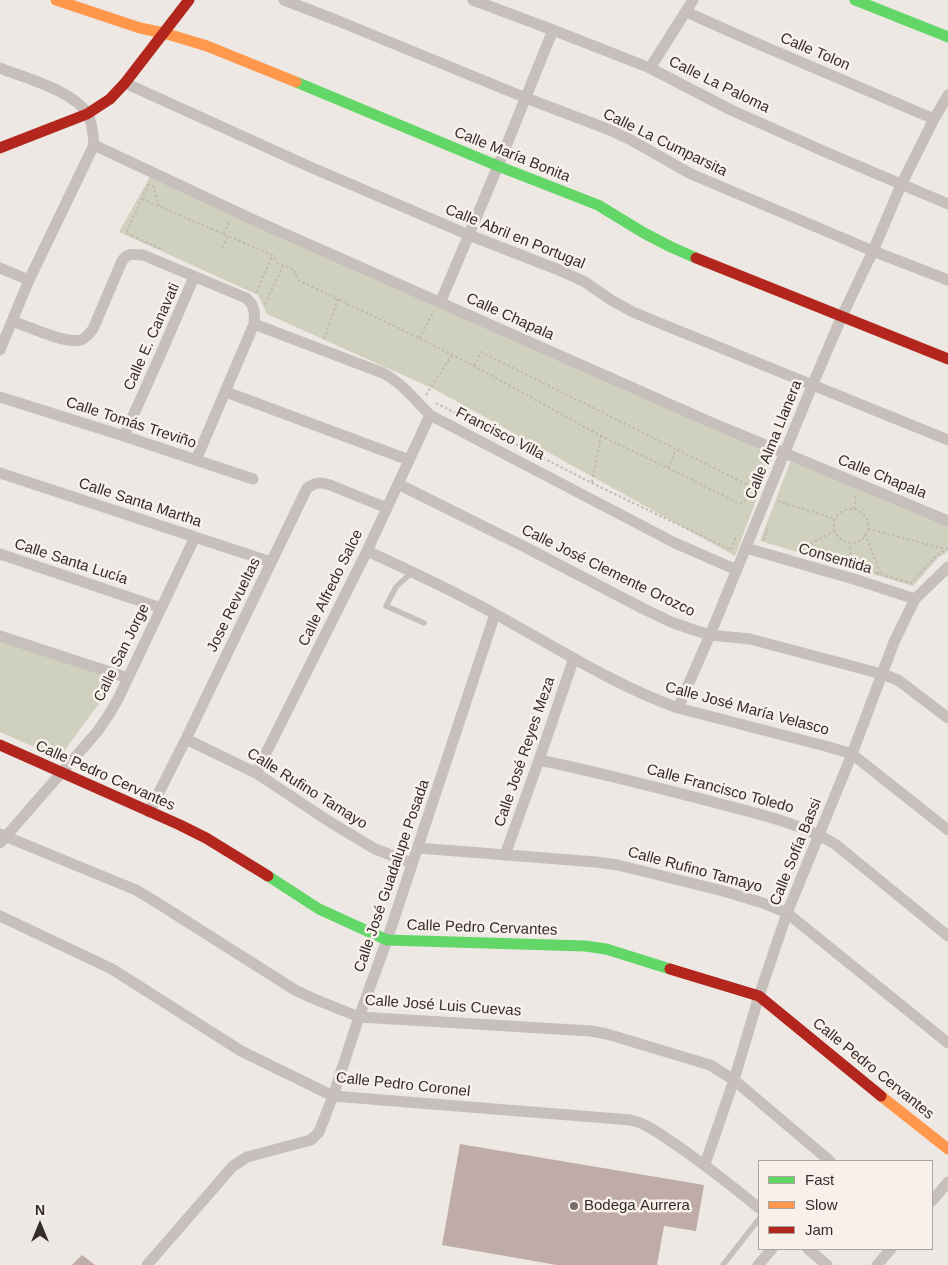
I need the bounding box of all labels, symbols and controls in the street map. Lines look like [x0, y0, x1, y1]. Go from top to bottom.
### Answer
street label: Calle Tolon [777, 29, 853, 75]
street label: Calle La Paloma [666, 53, 772, 117]
street label: Calle La Cumparsita [600, 105, 730, 181]
street label: Calle María Bonita [451, 124, 573, 186]
street label: Calle Abril en Portugal [442, 201, 588, 273]
street label: Calle E. Canavati [120, 280, 184, 394]
street label: Calle Chapala [463, 290, 557, 344]
street label: Calle Alma Llanera [742, 378, 806, 502]
street label: Calle Tomás Treviño [63, 393, 199, 453]
street label: Francisco Villa [453, 404, 547, 464]
street label: Calle Chapala [835, 451, 929, 503]
street label: Calle Santa Martha [76, 475, 204, 531]
street label: Calle José Clemente Orozco [518, 521, 698, 621]
street label: Calle Alfredo Salce [295, 527, 367, 649]
street label: Calle Santa Lucía [12, 535, 130, 589]
street label: Consentida [796, 540, 874, 578]
street label: Jose Revueltas [203, 555, 265, 655]
street label: Calle San Jorge [91, 601, 153, 705]
street label: Calle José Reyes Meza [491, 675, 559, 829]
street label: Calle José María Velasco [663, 678, 831, 740]
street label: Calle Pedro Cervantes [32, 737, 178, 815]
street label: Calle Rufino Tamayo [244, 745, 370, 833]
street label: Calle Francisco Toledo [644, 761, 796, 817]
street label: Calle José Guadalupe Posada [351, 777, 433, 975]
street label: Calle Sofía Bassi [766, 796, 826, 908]
street label: Calle Rufino Tamayo [626, 843, 764, 897]
street label: Calle Pedro Cervantes [406, 916, 558, 940]
street label: Calle José Luis Cuevas [364, 992, 522, 1020]
street label: Calle Pedro Cervantes [809, 1015, 937, 1123]
street label: Calle Pedro Coronel [335, 1069, 471, 1101]
legend [758, 1160, 933, 1250]
text: Fast [805, 1171, 834, 1188]
text: Slow [805, 1196, 838, 1213]
place label: Bodega Aurrera [584, 1197, 690, 1215]
north arrow [15, 1200, 65, 1250]
marker: Bodega Aurrera [568, 1200, 580, 1212]
text: N [35, 1202, 45, 1218]
text: Jam [805, 1221, 833, 1238]

